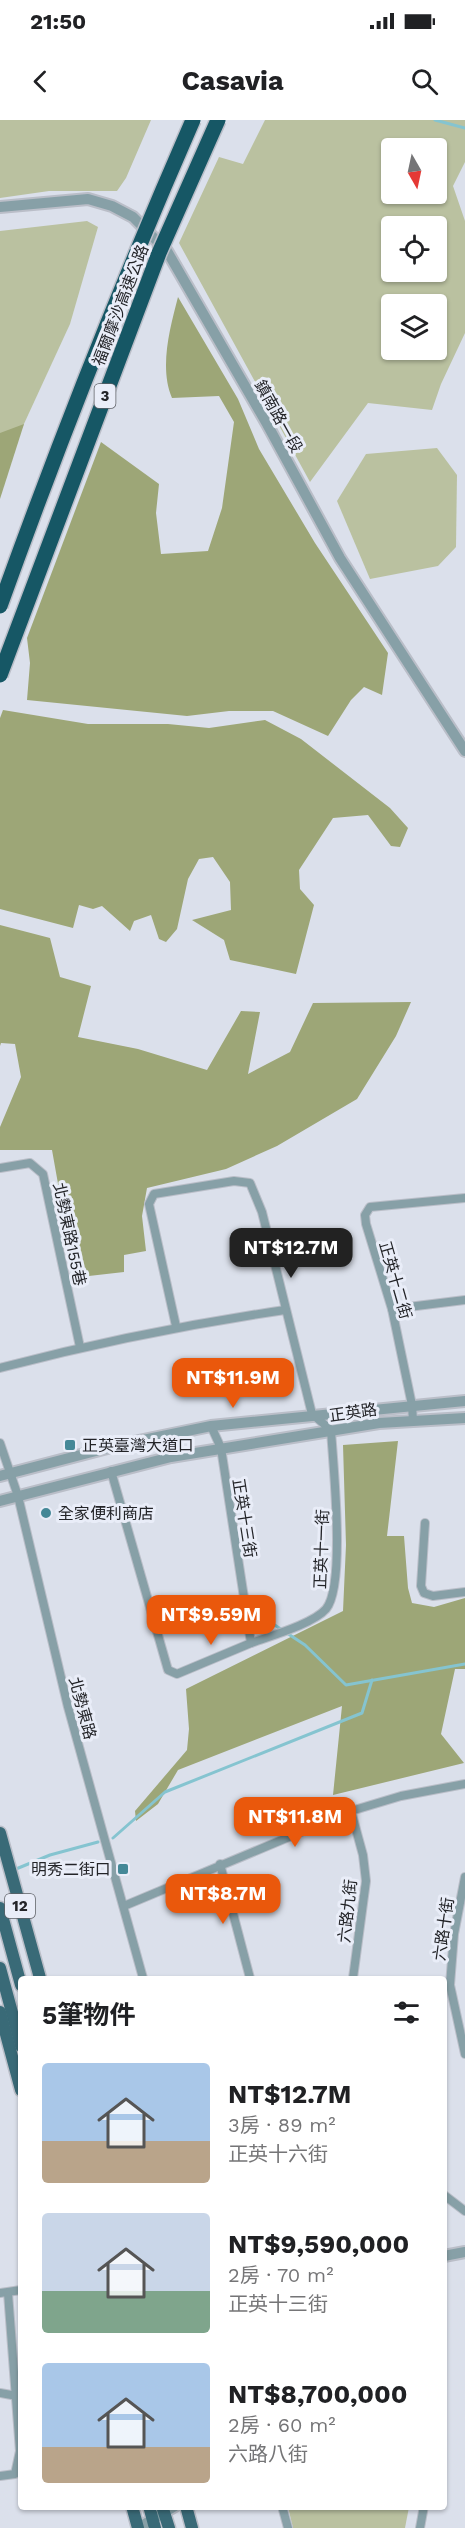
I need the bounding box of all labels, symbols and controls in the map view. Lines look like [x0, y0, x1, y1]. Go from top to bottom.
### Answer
text: 21:50 [30, 9, 86, 34]
icon: back [24, 65, 57, 98]
text: Casavia [181, 65, 284, 97]
icon: search [408, 65, 441, 98]
north arrow [381, 138, 447, 204]
map controls [381, 138, 447, 360]
button: locate [381, 216, 447, 282]
street label: 福爾摩沙高速公路 [89, 242, 152, 368]
button: layers [381, 294, 447, 360]
street label: 鎮南路一段 [251, 377, 306, 456]
road number: 3 [94, 384, 116, 408]
street label: 北勢東路155巷 [49, 1181, 90, 1287]
pin: NT$12.7M [229, 1228, 353, 1279]
text: NT$12.7M [244, 1235, 338, 1259]
street label: 正英十二街 [375, 1239, 416, 1321]
pin: NT$11.9M [171, 1358, 295, 1409]
text: NT$11.9M [186, 1365, 280, 1389]
street label: 正英路 [328, 1400, 378, 1425]
place label: 正英臺灣大道口 [82, 1436, 194, 1455]
marker: 正英臺灣大道口 [63, 1438, 77, 1452]
street label: 正英十三街 [229, 1477, 260, 1559]
place label: 全家便利商店 [58, 1504, 154, 1523]
marker: 全家便利商店 [39, 1506, 53, 1520]
street label: 正英十一街 [311, 1509, 332, 1589]
pin: NT$9.59M [149, 1595, 273, 1646]
text: NT$9.59M [161, 1602, 261, 1626]
street label: 北勢東路 [65, 1675, 100, 1742]
pin: NT$11.8M [233, 1797, 357, 1848]
text: NT$11.8M [248, 1804, 342, 1828]
place label: 明秀二街口 [31, 1860, 111, 1879]
marker: 明秀二街口 [116, 1862, 130, 1876]
pin: NT$8.7M [168, 1874, 278, 1925]
street label: 六路九街 [335, 1878, 360, 1944]
text: NT$8.7M [180, 1881, 266, 1905]
road number: 12 [5, 1894, 35, 1918]
street label: 六路十街 [430, 1896, 457, 1962]
icon: filters [390, 1996, 423, 2029]
text: 5筆物件 [42, 2000, 135, 2030]
text: NT$12.7M [228, 2079, 351, 2109]
icon: home [90, 2087, 162, 2159]
text: 3房 · 89 m² [228, 2113, 336, 2137]
text: 正英十六街 [228, 2142, 328, 2166]
text: NT$9,590,000 [228, 2229, 409, 2259]
icon: home [90, 2237, 162, 2309]
text: 2房 · 70 m² [228, 2263, 333, 2287]
text: 正英十三街 [228, 2292, 328, 2316]
text: NT$8,700,000 [228, 2379, 407, 2409]
icon: home [90, 2387, 162, 2459]
text: 2房 · 60 m² [228, 2413, 336, 2437]
text: 六路八街 [228, 2442, 308, 2466]

